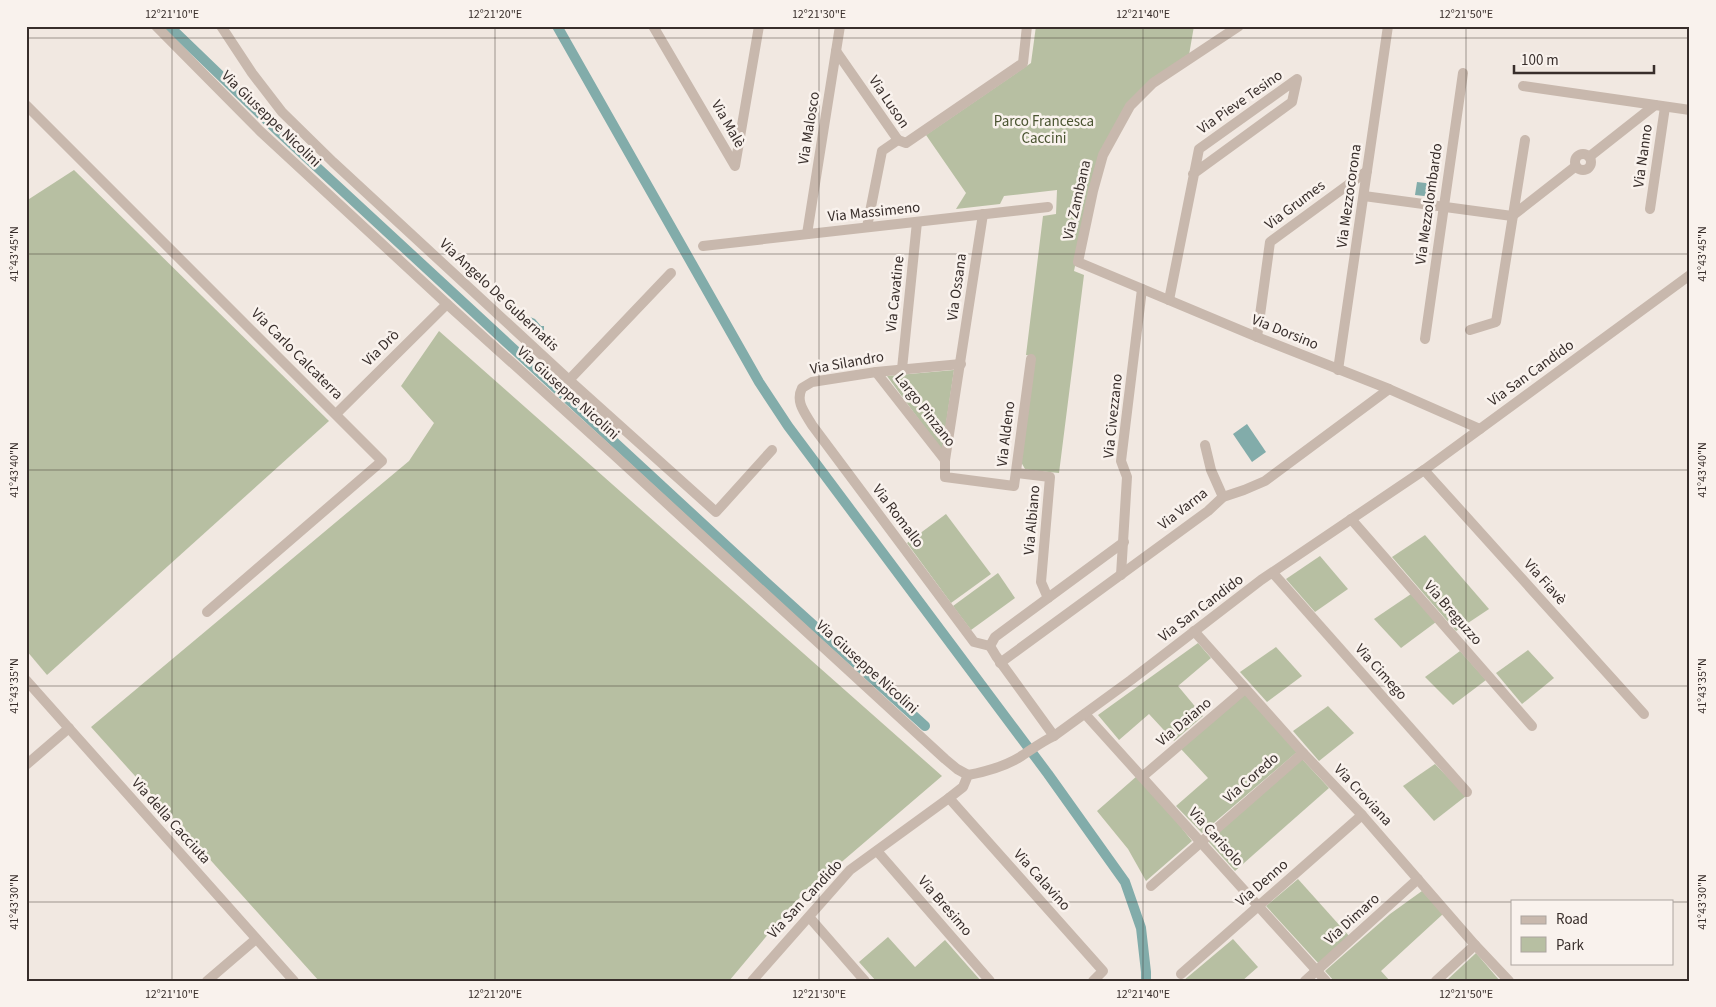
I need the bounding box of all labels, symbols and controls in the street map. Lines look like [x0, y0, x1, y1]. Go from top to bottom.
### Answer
text: 12°21'10"E [145, 6, 199, 23]
text: 12°21'20"E [468, 6, 522, 23]
text: 12°21'30"E [792, 6, 846, 23]
text: 12°21'40"E [1116, 6, 1170, 23]
text: 12°21'50"E [1439, 6, 1493, 23]
scale bar [1514, 42, 1654, 74]
text: 100 m [1521, 50, 1559, 71]
street label: Via Pieve Tesino [1193, 65, 1287, 139]
street label: Via Giuseppe Nicolini [216, 66, 326, 172]
street label: Via Luson [864, 71, 914, 133]
street label: Via Malosco [793, 90, 825, 166]
street label: Via Malè [706, 96, 750, 152]
park label: Parco Francesca Caccini [994, 111, 1094, 149]
street label: Via Nanno [1628, 123, 1658, 189]
street label: Via Mezzolombardo [1410, 142, 1448, 266]
street label: Via Mezzocorona [1331, 143, 1367, 249]
street label: Via Zambana [1058, 158, 1096, 242]
street label: Via Grumes [1260, 175, 1330, 235]
street label: Via Massimeno [827, 197, 921, 227]
text: 41°43'45"N [6, 226, 23, 282]
text: 41°43'45"N [1694, 226, 1711, 282]
street label: Via Angelo De Gubernatis [435, 234, 563, 356]
street label: Via Ossana [942, 252, 972, 322]
street label: Via Cavatine [881, 255, 909, 333]
street label: Via Carlo Calcaterra [246, 303, 348, 405]
street label: Via Dorsino [1248, 309, 1322, 355]
street label: Via Drò [358, 325, 404, 371]
street label: Via San Candido [1484, 335, 1578, 411]
street label: Via Giuseppe Nicolini [512, 341, 624, 445]
street label: Via Silandro [808, 346, 886, 380]
street label: Largo Pinzano [889, 369, 961, 451]
street label: Via Civezzano [1098, 373, 1128, 459]
street label: Via Aldeno [992, 400, 1020, 468]
text: 41°43'40"N [6, 442, 23, 498]
text: 41°43'40"N [1694, 442, 1711, 498]
street label: Via Romallo [867, 480, 929, 552]
street label: Via Varna [1154, 483, 1212, 535]
street label: Via Albiano [1018, 484, 1046, 556]
street label: Via Fiavè [1519, 555, 1571, 609]
street label: Via San Candido [1154, 569, 1248, 647]
street label: Via Breguzzo [1419, 576, 1487, 650]
street label: Via Giuseppe Nicolini [811, 615, 923, 719]
street label: Via Cimego [1350, 639, 1412, 705]
text: 41°43'35"N [6, 658, 23, 714]
text: 41°43'35"N [1694, 658, 1711, 714]
street label: Via Daiano [1152, 693, 1216, 751]
street label: Via Coredo [1219, 748, 1283, 808]
street label: Via Croviana [1329, 759, 1397, 831]
street label: Via della Cacciuta [127, 773, 215, 869]
street label: Via Carisolo [1184, 803, 1248, 871]
street label: Via Calavino [1009, 845, 1075, 915]
street label: Via Denno [1231, 854, 1293, 912]
street label: Via San Candido [763, 855, 847, 943]
street label: Via Bresimo [913, 871, 977, 941]
text: 41°43'30"N [6, 874, 23, 930]
text: 41°43'30"N [1694, 874, 1711, 930]
street label: Via Dimaro [1320, 888, 1384, 950]
legend [1511, 900, 1674, 964]
text: Road [1556, 909, 1588, 930]
text: Park [1556, 935, 1585, 956]
text: 12°21'10"E [145, 986, 199, 1003]
text: 12°21'20"E [468, 986, 522, 1003]
text: 12°21'30"E [792, 986, 846, 1003]
text: 12°21'40"E [1116, 986, 1170, 1003]
text: 12°21'50"E [1439, 986, 1493, 1003]

